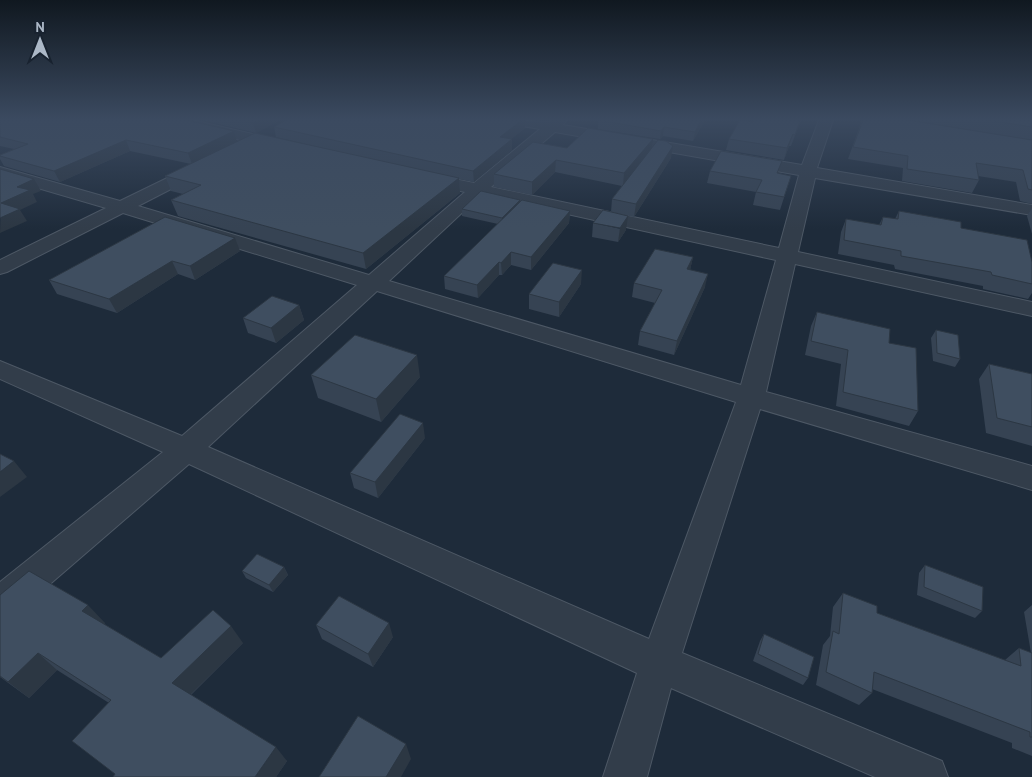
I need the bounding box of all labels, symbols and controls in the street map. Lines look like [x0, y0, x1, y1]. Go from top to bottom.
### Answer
north arrow [15, 15, 65, 65]
text: N [35, 18, 45, 36]

